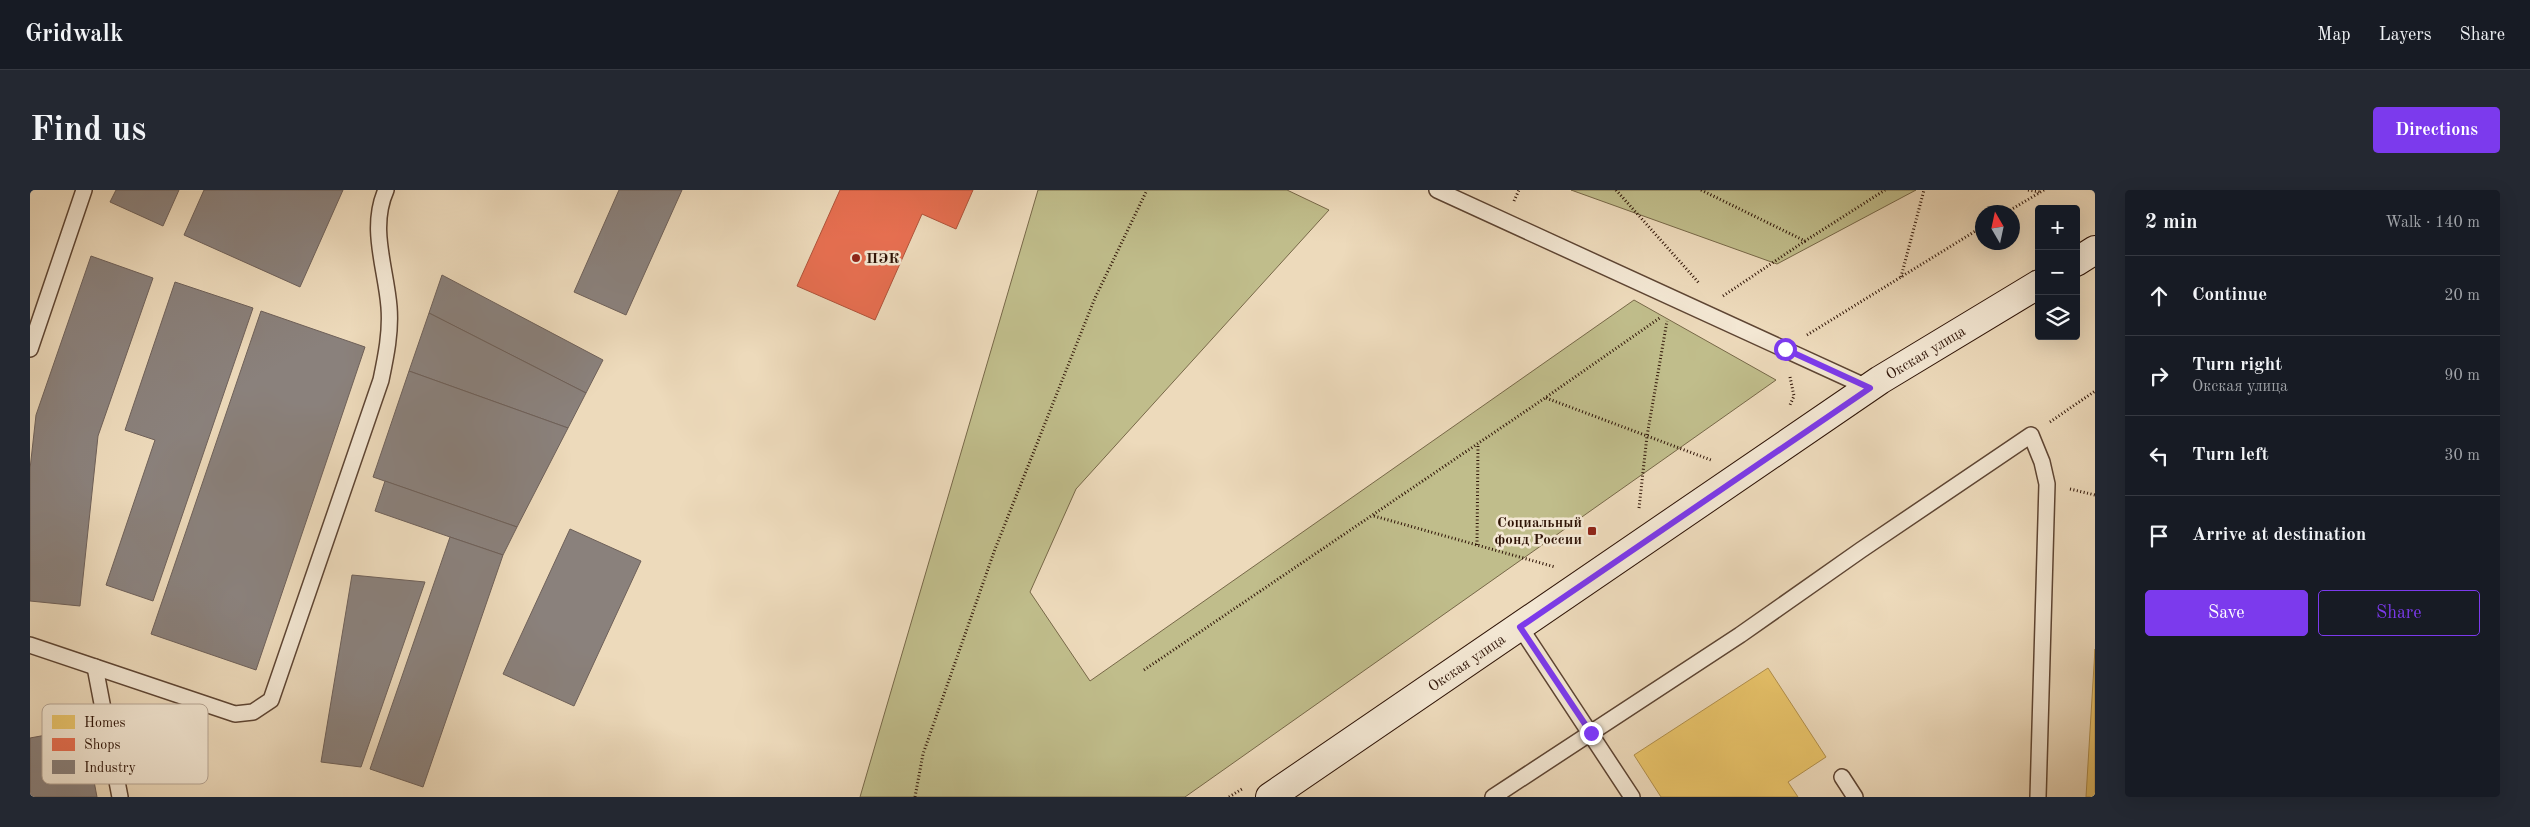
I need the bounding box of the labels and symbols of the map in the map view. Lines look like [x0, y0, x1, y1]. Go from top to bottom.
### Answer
north arrow [1975, 205, 2020, 250]
marker: ПЭК [850, 252, 862, 264]
place label: ПЭК [866, 252, 899, 267]
street label: Окская улица [1884, 324, 1969, 384]
route start [1774, 338, 1797, 361]
place label: Социальный фонд России [1495, 516, 1582, 548]
marker: Социальный фонд России [1586, 525, 1598, 537]
street label: Окская улица [1426, 632, 1509, 696]
legend [42, 704, 208, 784]
text: Homes [84, 716, 126, 730]
route end [1580, 722, 1603, 745]
text: Shops [84, 738, 121, 752]
text: Industry [84, 761, 137, 775]

